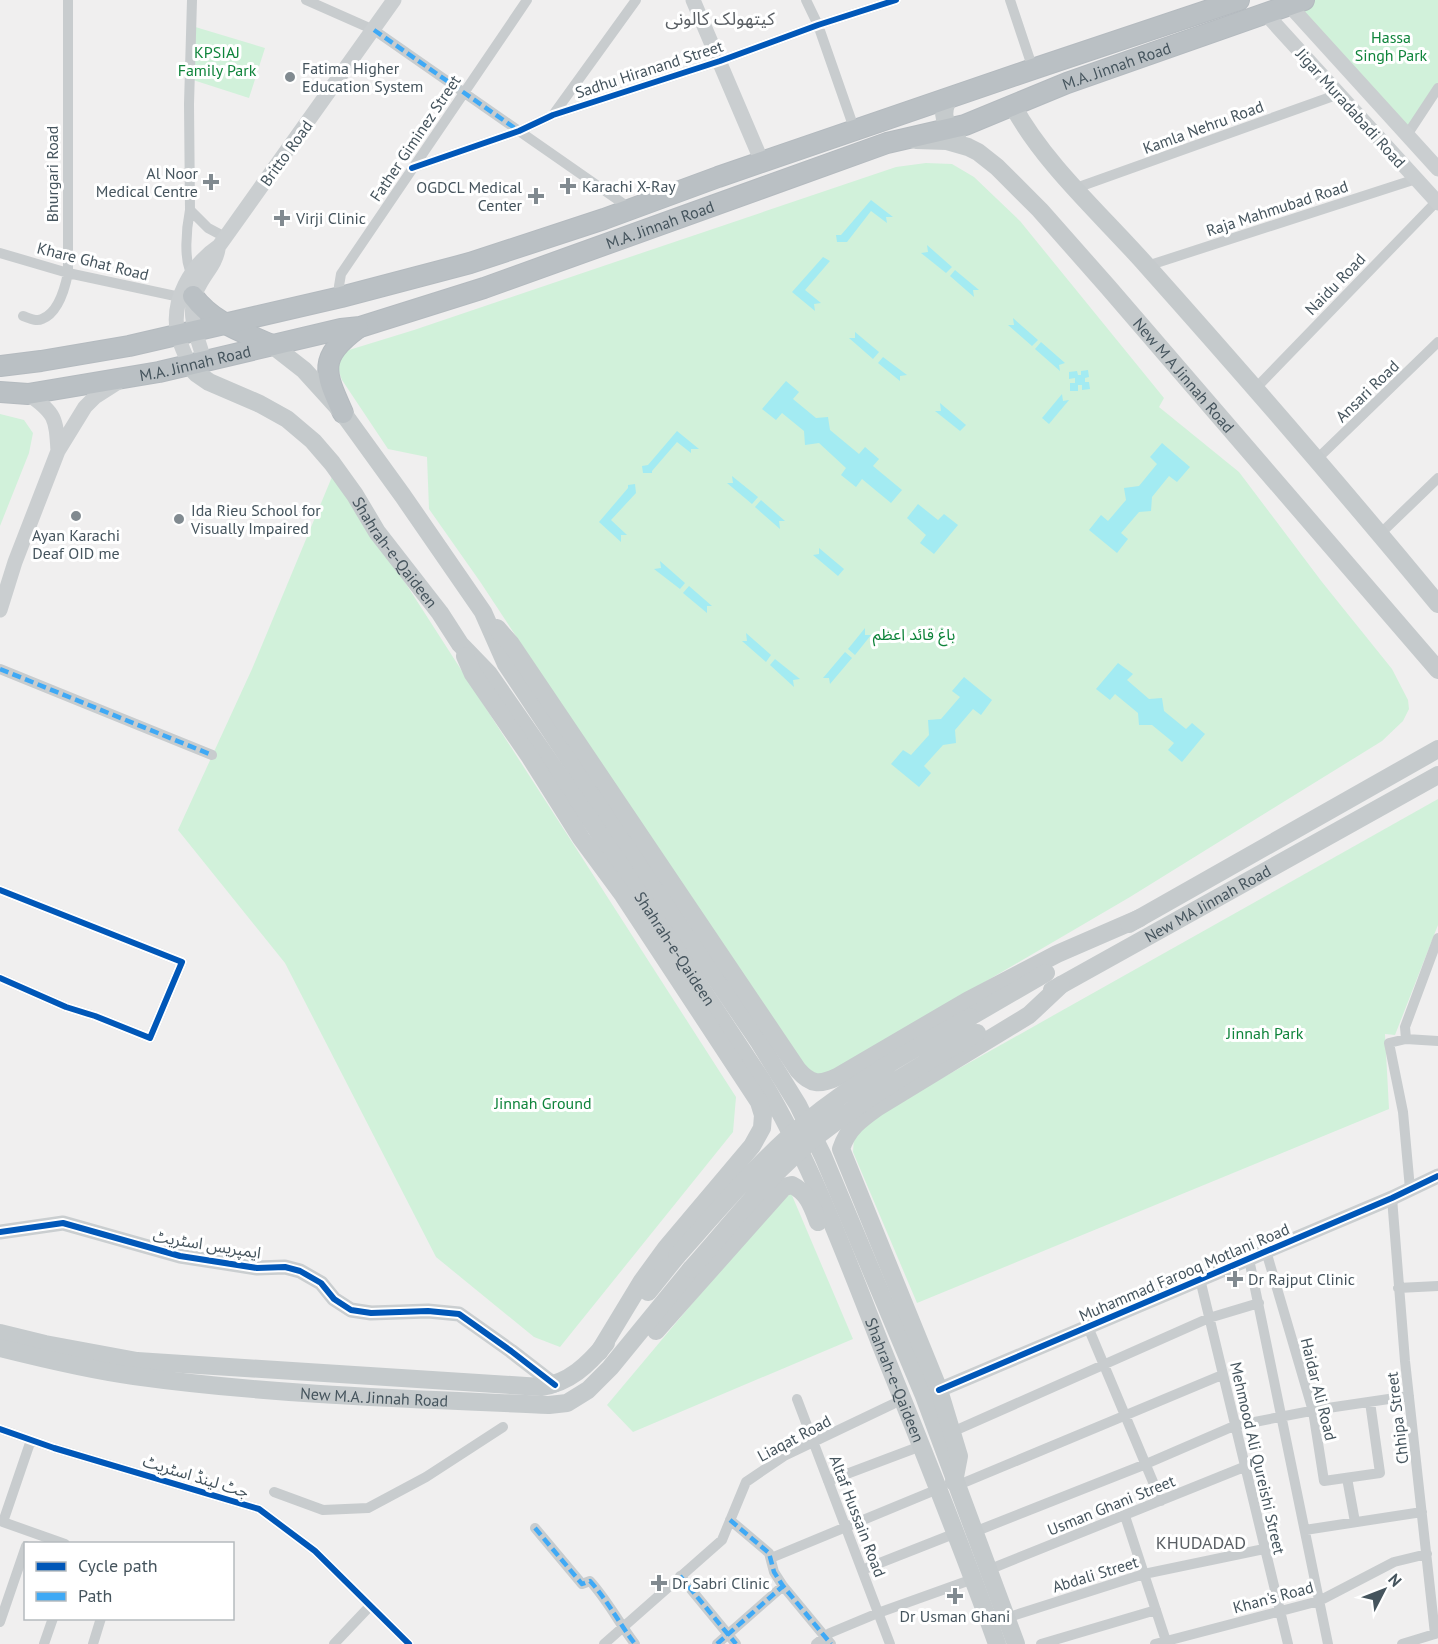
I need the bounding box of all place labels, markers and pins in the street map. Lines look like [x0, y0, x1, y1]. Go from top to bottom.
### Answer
place label: Fatima Higher Education System [302, 58, 423, 96]
marker: Fatima Higher Education System [283, 70, 297, 84]
place label: Al Noor Medical Centre [96, 163, 199, 201]
marker: Al Noor Medical Centre [202, 173, 220, 191]
place label: Karachi X-Ray [582, 176, 676, 196]
place label: OGDCL Medical Center [416, 177, 523, 215]
marker: Karachi X-Ray [559, 177, 577, 195]
marker: OGDCL Medical Center [527, 187, 545, 205]
place label: Virji Clinic [295, 208, 366, 228]
marker: Virji Clinic [273, 209, 291, 227]
place label: Ida Rieu School for Visually Impaired [190, 500, 321, 538]
marker: Ayan Karachi Deaf OID me [69, 509, 83, 523]
marker: Ida Rieu School for Visually Impaired [172, 512, 186, 526]
place label: Ayan Karachi Deaf OID me [32, 525, 120, 563]
place label: Dr Rajput Clinic [1248, 1269, 1355, 1289]
marker: Dr Rajput Clinic [1226, 1270, 1244, 1288]
place label: Dr Sabri Clinic [672, 1573, 770, 1593]
marker: Dr Sabri Clinic [650, 1574, 668, 1592]
marker: Dr Usman Ghani [946, 1587, 964, 1605]
place label: Dr Usman Ghani [900, 1606, 1010, 1626]

